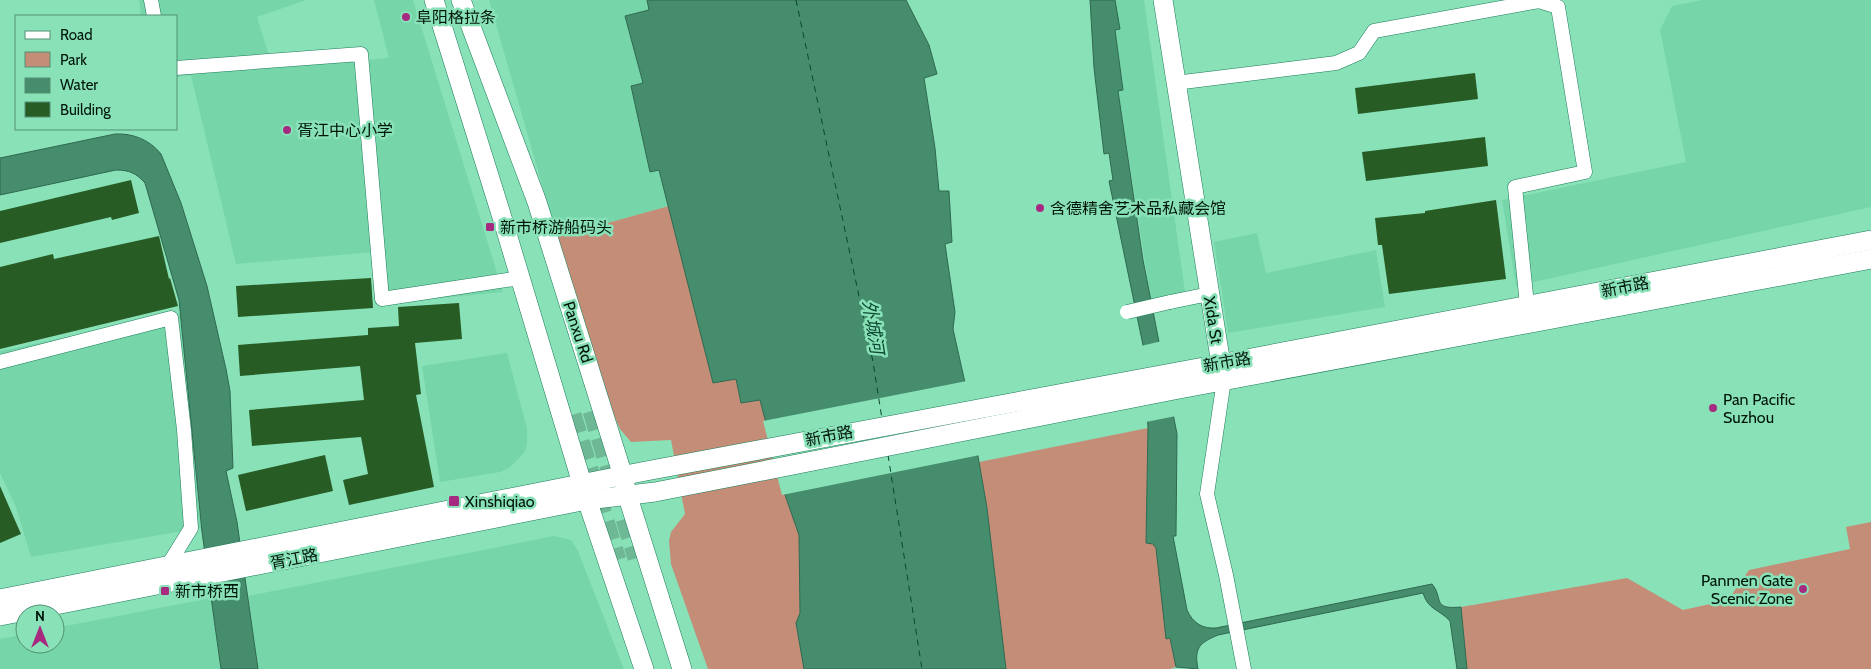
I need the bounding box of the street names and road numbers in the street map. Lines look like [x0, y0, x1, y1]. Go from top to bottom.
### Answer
street label: 新市路 [1600, 273, 1650, 301]
street label: Xida St [1200, 295, 1226, 346]
street label: Panxu Rd [559, 299, 597, 365]
street label: 新市路 [1202, 348, 1252, 376]
street label: 新市路 [804, 422, 854, 450]
street label: 胥江路 [269, 545, 319, 573]

